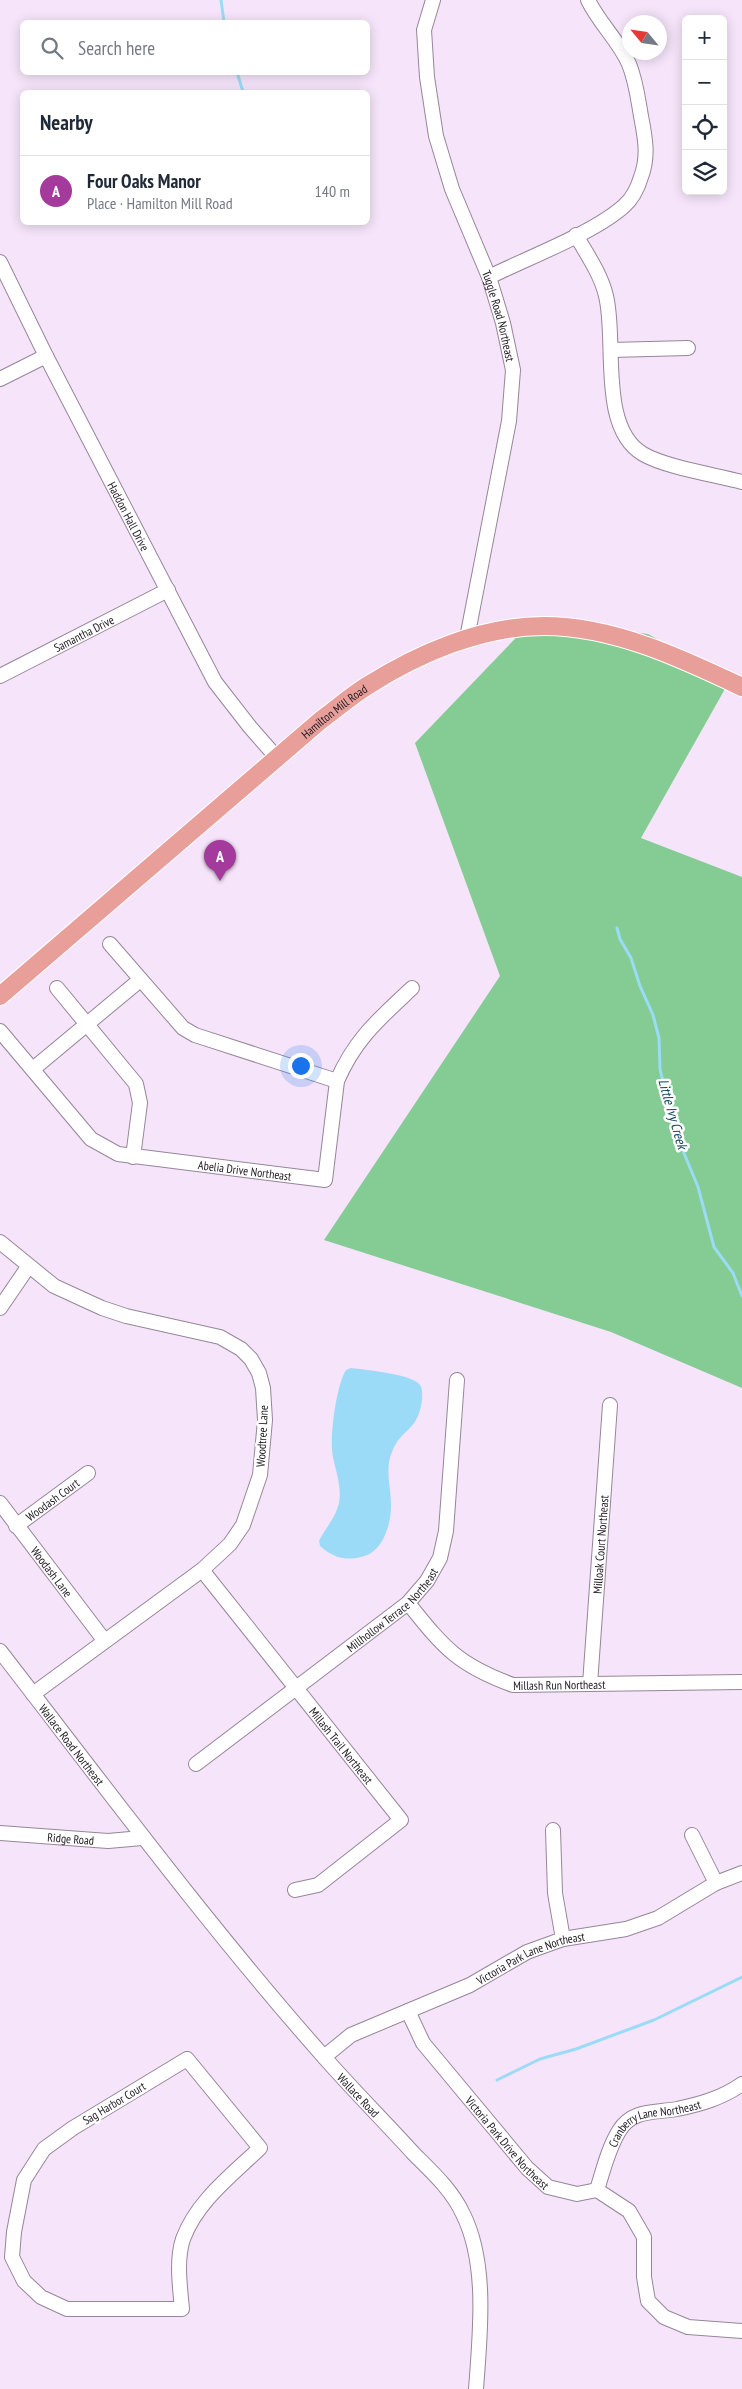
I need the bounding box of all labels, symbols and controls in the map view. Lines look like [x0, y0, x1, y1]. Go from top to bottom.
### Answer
north arrow [622, 15, 667, 60]
map controls [682, 15, 727, 195]
button: + [682, 15, 727, 60]
search box [20, 20, 370, 75]
icon: search [38, 34, 66, 62]
text: Search here [78, 36, 155, 60]
button: − [682, 60, 727, 105]
button: locate [682, 105, 727, 150]
text: Nearby [40, 109, 93, 136]
button: layers [682, 150, 727, 195]
text: Four Oaks Manor [87, 169, 201, 193]
text: A [52, 181, 60, 201]
text: 140 m [315, 181, 350, 201]
text: Place · Hamilton Mill Road [87, 193, 233, 213]
street label: Tuggle Road Northeast [479, 268, 519, 364]
street label: Haddon Hall Drive [105, 479, 153, 553]
street label: Samantha Drive [51, 612, 116, 655]
street label: Hamilton Mill Road [298, 681, 370, 741]
pin: A [204, 840, 236, 881]
your location [288, 1053, 314, 1079]
water label: Little Ivy Creek [654, 1077, 692, 1153]
street label: Abelia Drive Northeast [197, 1157, 293, 1183]
street label: Woodtree Lane [253, 1405, 271, 1467]
street label: Woodash Court [23, 1474, 82, 1524]
street label: Milloak Court Northeast [589, 1494, 611, 1594]
street label: Woodash Lane [28, 1543, 76, 1600]
street label: Millhollow Terrace Northeast [343, 1564, 441, 1655]
street label: Millash Run Northeast [513, 1676, 606, 1692]
street label: Wallace Road Northeast [36, 1701, 108, 1789]
street label: Millash Trail Northeast [306, 1704, 377, 1787]
street label: Ridge Road [47, 1829, 95, 1847]
street label: Victoria Park Lane Northeast [473, 1928, 586, 1988]
street label: Wallace Road [334, 2070, 383, 2120]
street label: Sag Harbor Court [80, 2078, 149, 2128]
street label: Victoria Park Drive Northeast [462, 2092, 553, 2193]
street label: Cranberry Lane Northeast [604, 2096, 703, 2149]

